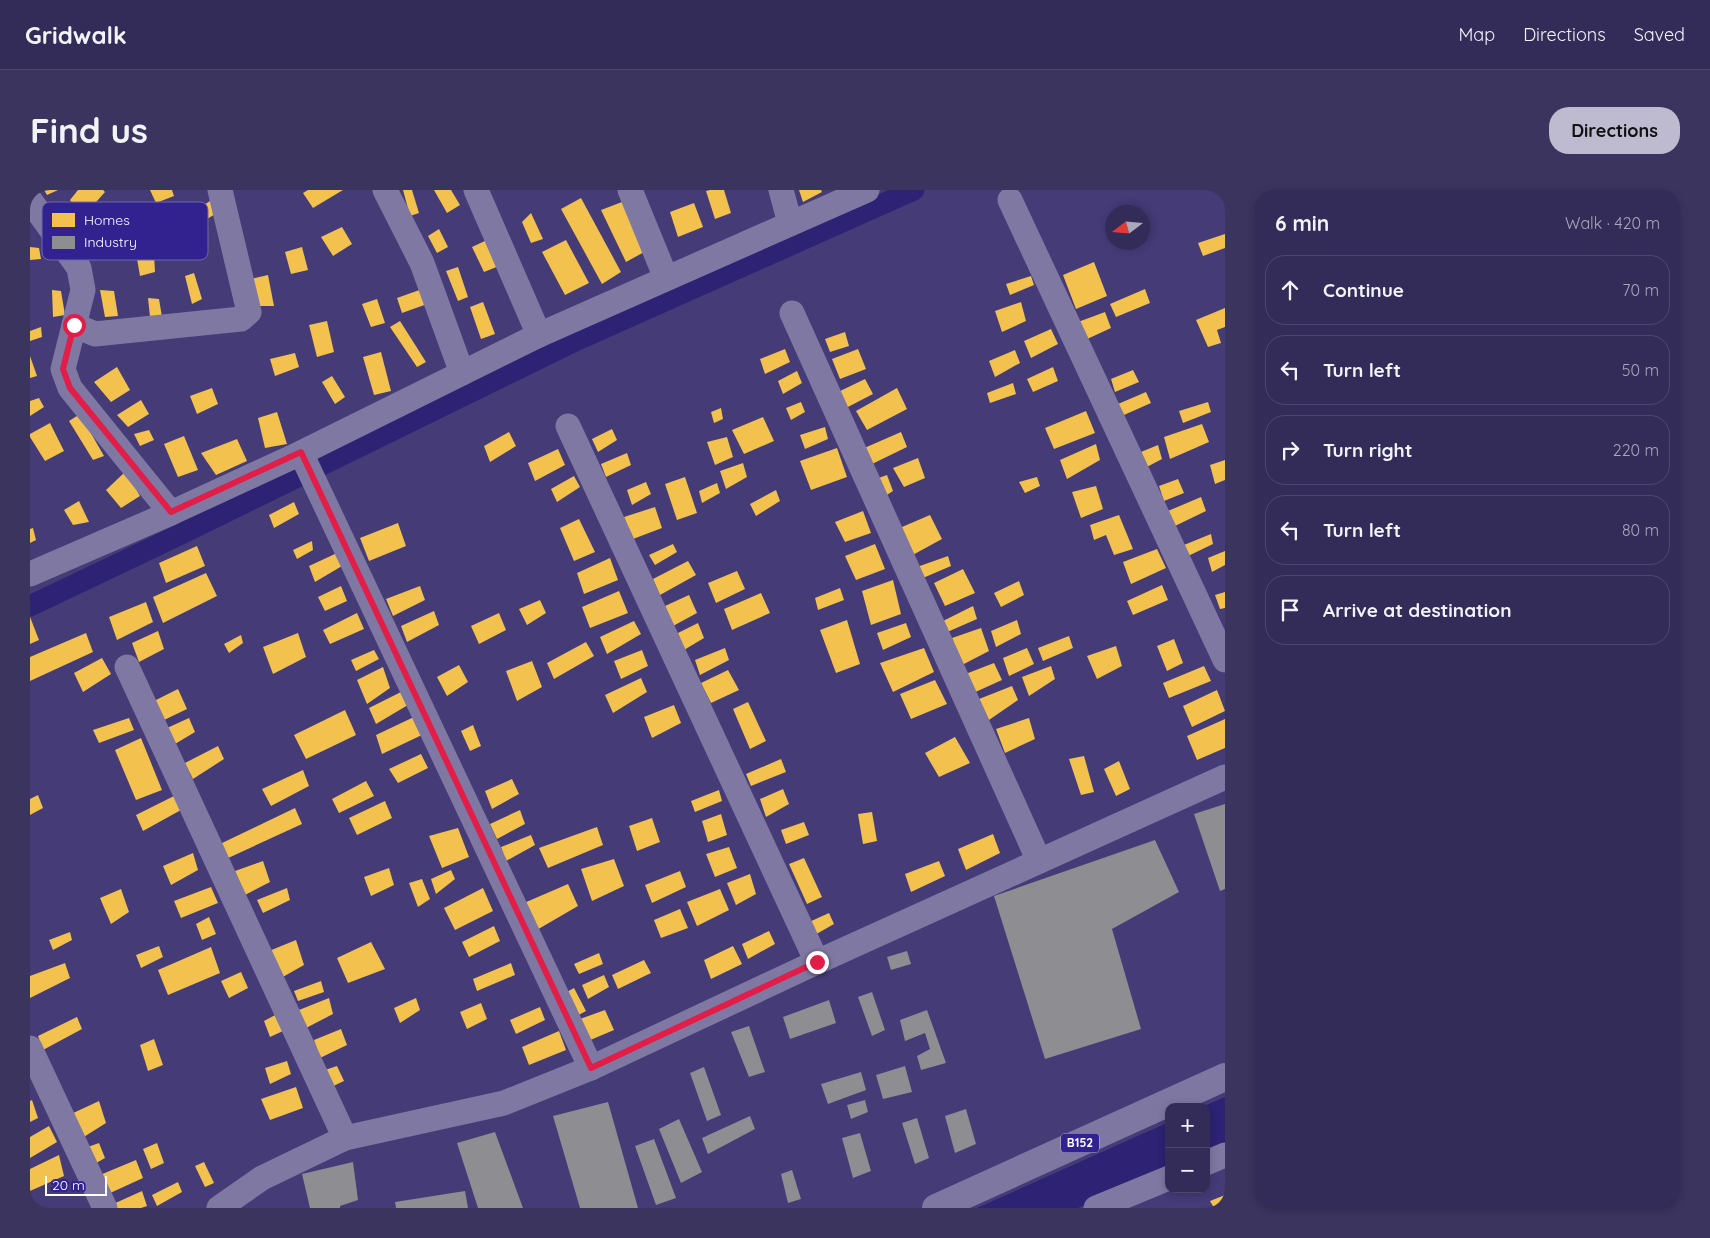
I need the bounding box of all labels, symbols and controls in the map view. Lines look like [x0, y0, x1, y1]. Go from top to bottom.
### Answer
text: Gridwalk [25, 20, 127, 50]
text: Map [1458, 23, 1495, 46]
text: Directions [1523, 23, 1606, 46]
text: Saved [1634, 23, 1685, 46]
button: Directions [1549, 107, 1680, 154]
text: Find us [30, 108, 148, 152]
legend [42, 202, 208, 260]
north arrow [1105, 205, 1150, 250]
text: 6 min [1275, 210, 1329, 236]
text: Homes [84, 211, 130, 229]
text: Walk · 420 m [1565, 213, 1660, 233]
text: Industry [84, 233, 137, 251]
icon: ahead [1276, 276, 1304, 304]
text: Continue [1323, 278, 1404, 302]
text: 70 m [1622, 280, 1659, 300]
route start [63, 314, 86, 337]
icon: left [1276, 356, 1304, 384]
text: Turn left [1323, 358, 1401, 382]
text: 50 m [1622, 360, 1659, 380]
icon: right [1276, 436, 1304, 464]
text: Turn right [1323, 438, 1412, 462]
text: 220 m [1613, 440, 1659, 460]
icon: left [1276, 516, 1304, 544]
text: Turn left [1323, 518, 1401, 542]
text: 80 m [1622, 520, 1659, 540]
icon: arrive [1276, 596, 1304, 624]
text: Arrive at destination [1323, 598, 1512, 622]
route end [806, 951, 829, 974]
map controls [1165, 1103, 1210, 1193]
button: + [1165, 1103, 1210, 1148]
road number: B152 [1061, 1134, 1099, 1152]
button: − [1165, 1148, 1210, 1193]
scale bar [45, 1173, 108, 1196]
text: 20 m [52, 1176, 85, 1194]

